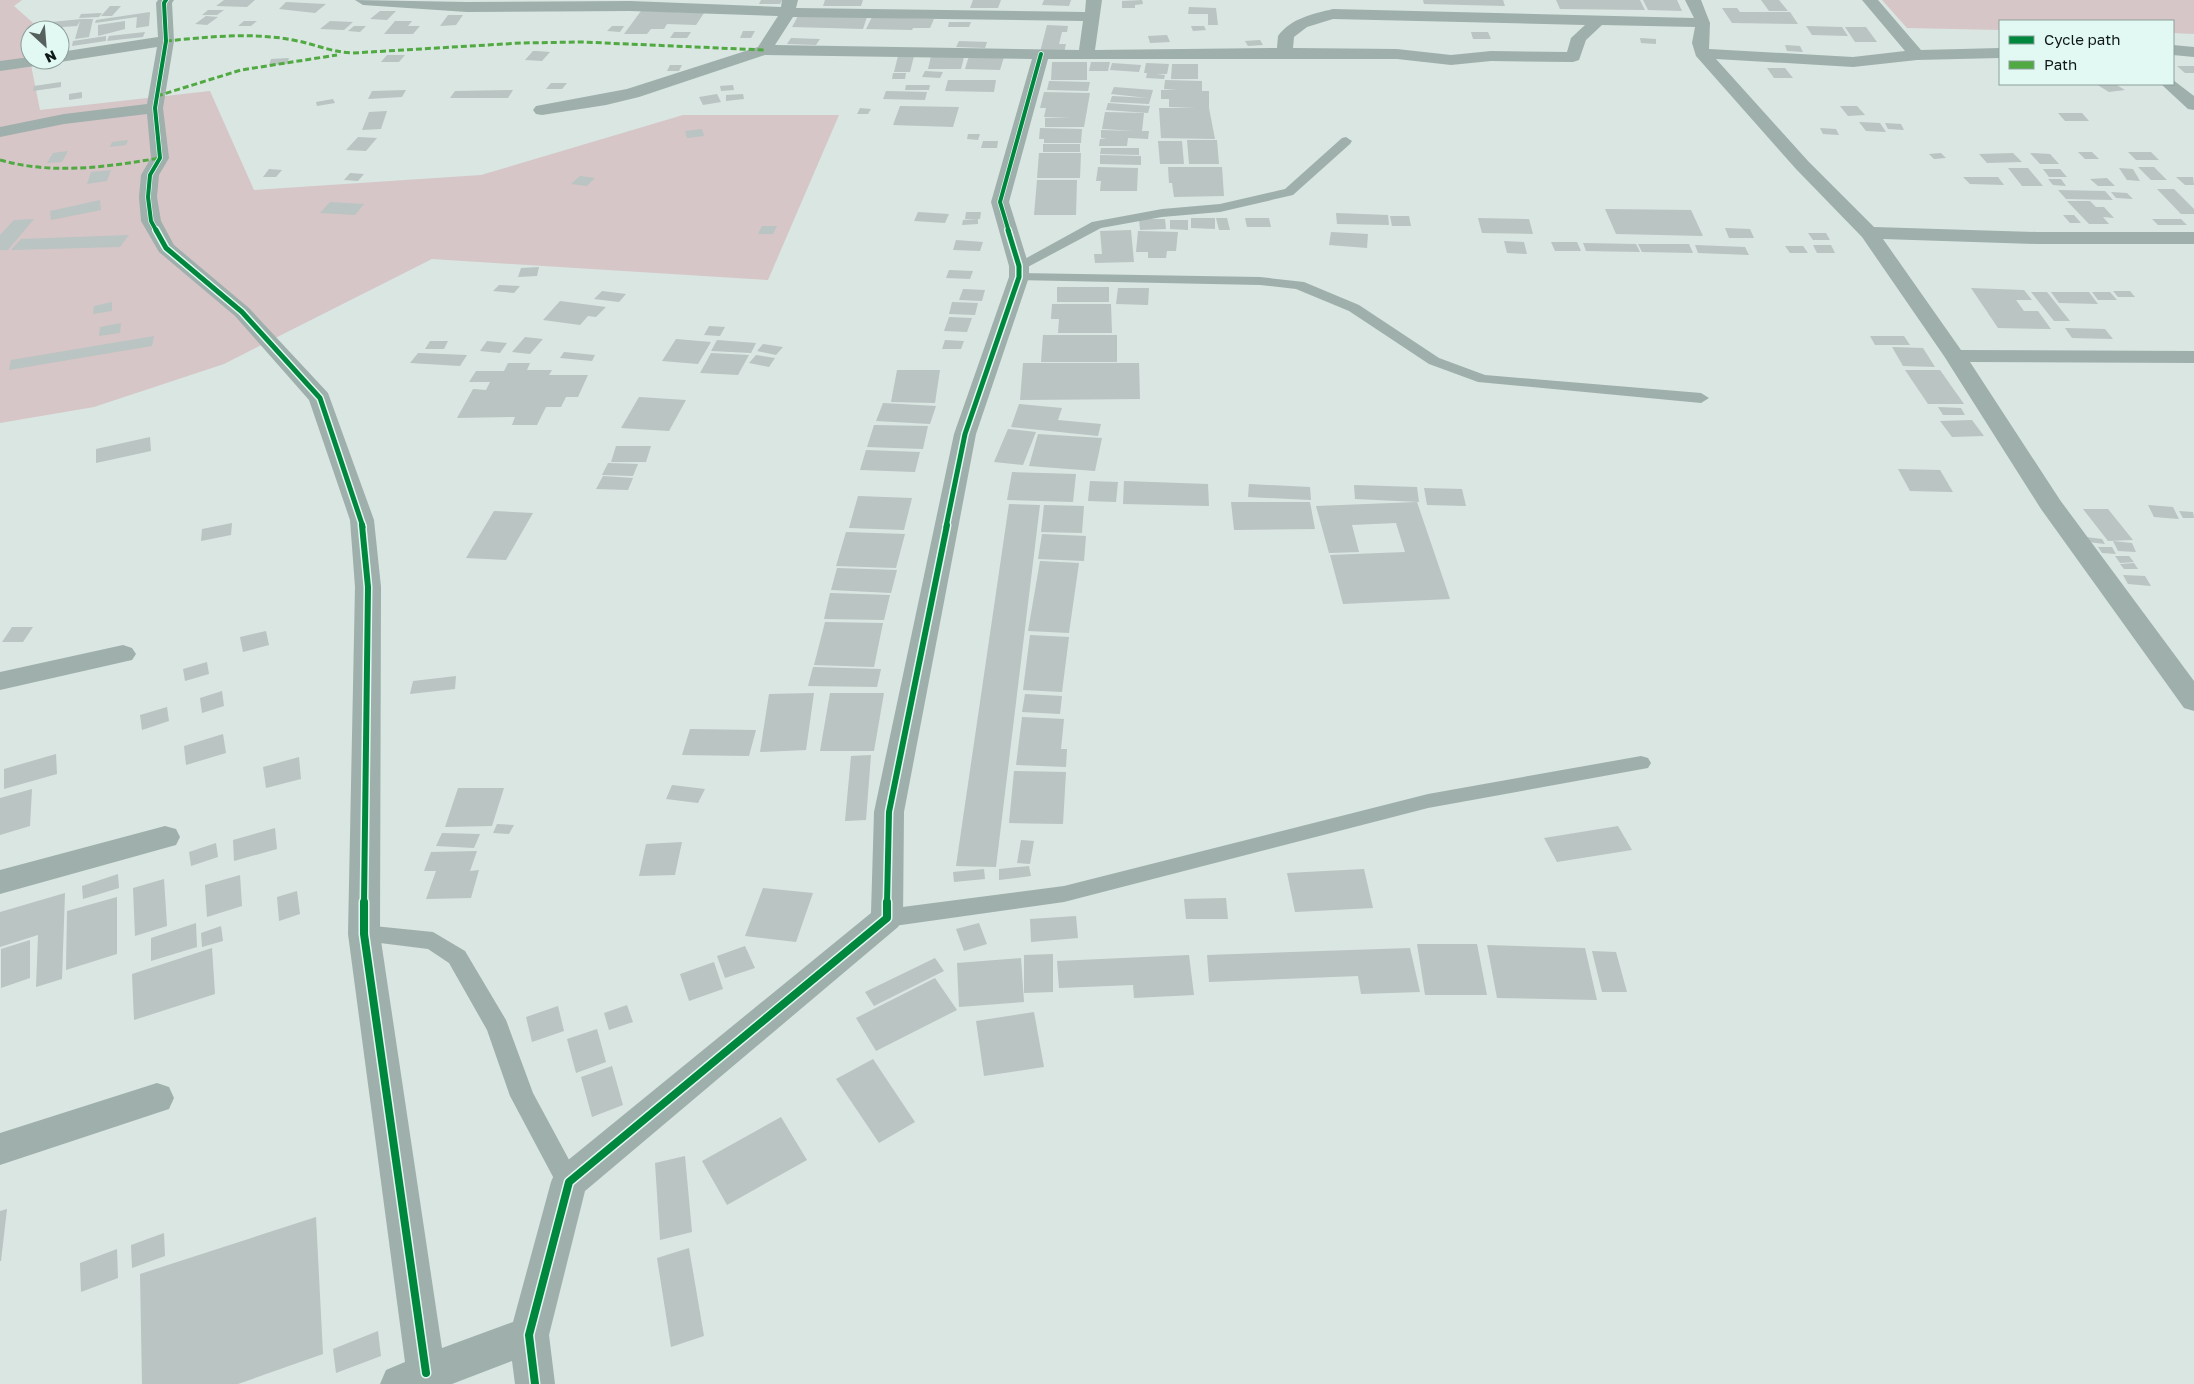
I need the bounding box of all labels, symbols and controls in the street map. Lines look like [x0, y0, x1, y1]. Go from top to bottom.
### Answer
north arrow [20, 20, 70, 70]
legend [1999, 20, 2174, 85]
text: Cycle path [2044, 30, 2120, 48]
text: N [42, 47, 59, 67]
text: Path [2044, 55, 2077, 73]

